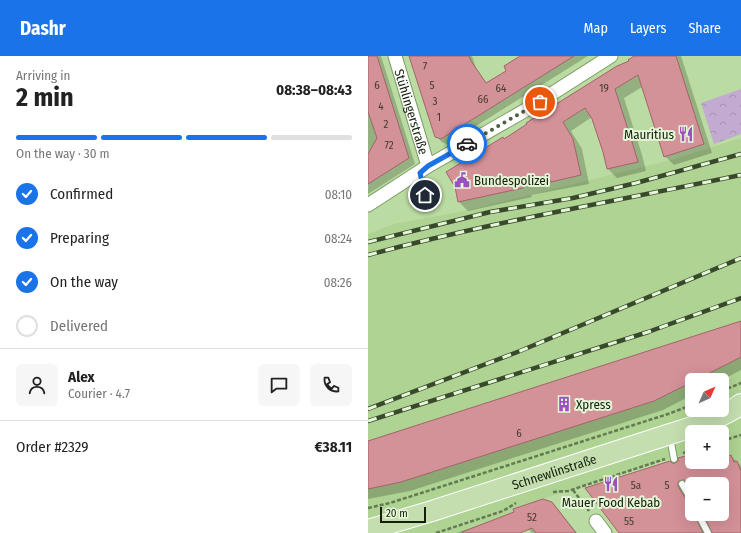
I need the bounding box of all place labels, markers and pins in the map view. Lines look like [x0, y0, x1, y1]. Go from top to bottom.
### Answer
pin [523, 85, 557, 119]
restaurant icon: Mauritius [677, 125, 695, 143]
place label: Mauritius [624, 127, 674, 142]
public building icon: Bundespolizei [453, 171, 471, 189]
place label: Bundespolizei [474, 173, 549, 188]
pin [408, 178, 442, 212]
building icon: Xpress [555, 395, 573, 413]
place label: Xpress [576, 397, 611, 412]
restaurant icon: Mauer Food Kebab [602, 475, 620, 493]
place label: Mauer Food Kebab [562, 495, 660, 510]

